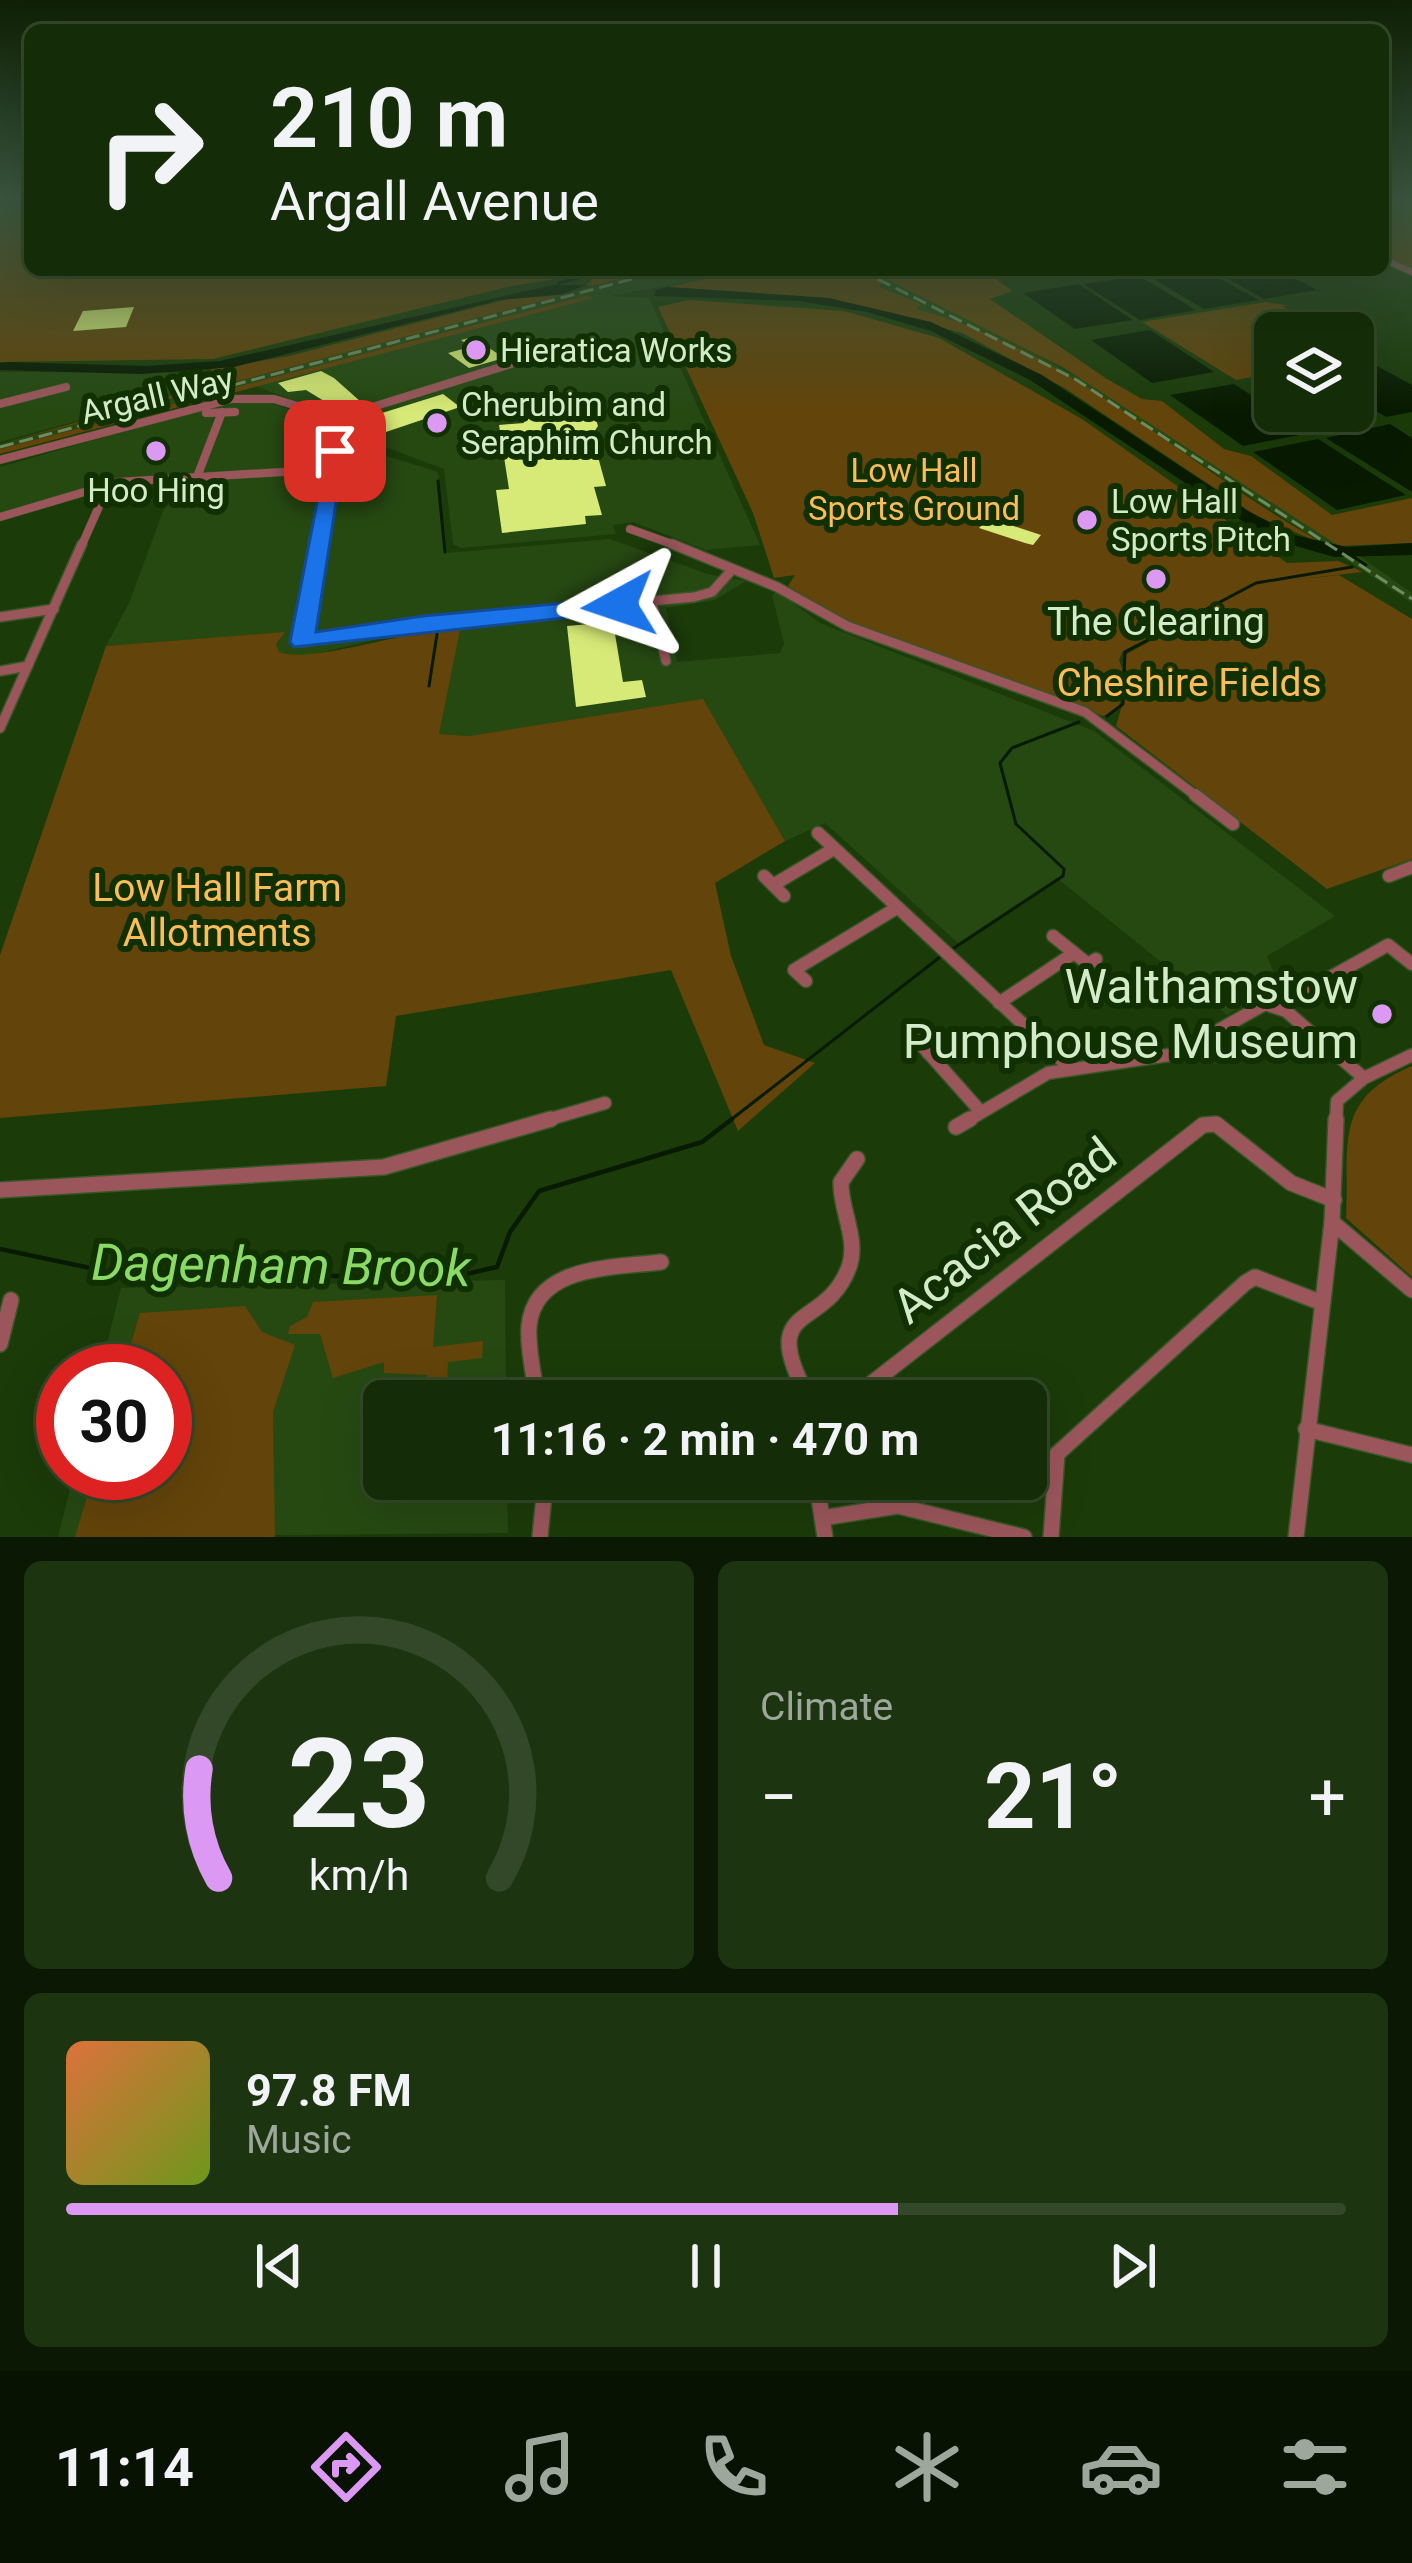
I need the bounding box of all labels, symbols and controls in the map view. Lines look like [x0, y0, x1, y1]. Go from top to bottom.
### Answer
text: 210 m [270, 69, 508, 168]
icon: right [72, 72, 228, 228]
text: Argall Avenue [270, 170, 599, 233]
map controls [1254, 312, 1374, 432]
button: layers [1254, 312, 1374, 432]
place label: Hieratica Works [500, 331, 732, 370]
marker: Hieratica Works [463, 337, 489, 363]
street label: Argall Way [77, 359, 237, 432]
place label: Cherubim and Seraphim Church [461, 385, 713, 462]
pin [284, 400, 386, 502]
marker: Cherubim and Seraphim Church [424, 410, 450, 436]
icon: arrive [302, 418, 368, 484]
marker: Hoo Hing [143, 438, 169, 464]
park label: Low Hall Sports Ground [808, 451, 1020, 528]
place label: Hoo Hing [87, 471, 225, 510]
place label: Low Hall Sports Pitch [1111, 482, 1291, 559]
marker: Low Hall Sports Pitch [1074, 507, 1100, 533]
position arrow [556, 542, 682, 668]
marker: The Clearing [1143, 566, 1169, 592]
place label: The Clearing [1047, 599, 1265, 645]
park label: Cheshire Fields [1056, 660, 1322, 706]
park label: Low Hall Farm Allotments [92, 865, 342, 956]
place label: Walthamstow Pumphouse Museum [903, 958, 1358, 1070]
marker: Walthamstow Pumphouse Museum [1369, 1001, 1395, 1027]
street label: Acacia Road [881, 1126, 1127, 1335]
water label: Dagenham Brook [91, 1233, 473, 1298]
speed limit sign: 30 [36, 1344, 192, 1500]
text: 11:16 · 2 min · 470 m [491, 1413, 919, 1466]
text: Climate [760, 1684, 893, 1730]
text: 23 [287, 1711, 431, 1857]
text: 21° [984, 1745, 1122, 1850]
text: − [760, 1759, 798, 1836]
text: + [1309, 1759, 1346, 1836]
text: km/h [309, 1850, 409, 1900]
text: 97.8 FM [246, 2064, 412, 2117]
text: Music [246, 2117, 352, 2163]
icon: previous [246, 2233, 312, 2299]
icon: pause [673, 2233, 739, 2299]
icon: next [1100, 2233, 1166, 2299]
icon: directions [304, 2425, 388, 2509]
icon: music [498, 2425, 582, 2509]
icon: phone [692, 2425, 776, 2509]
icon: climate [885, 2425, 969, 2509]
icon: car [1079, 2425, 1163, 2509]
icon: filters [1273, 2425, 1357, 2509]
text: 11:14 [55, 2436, 194, 2499]

